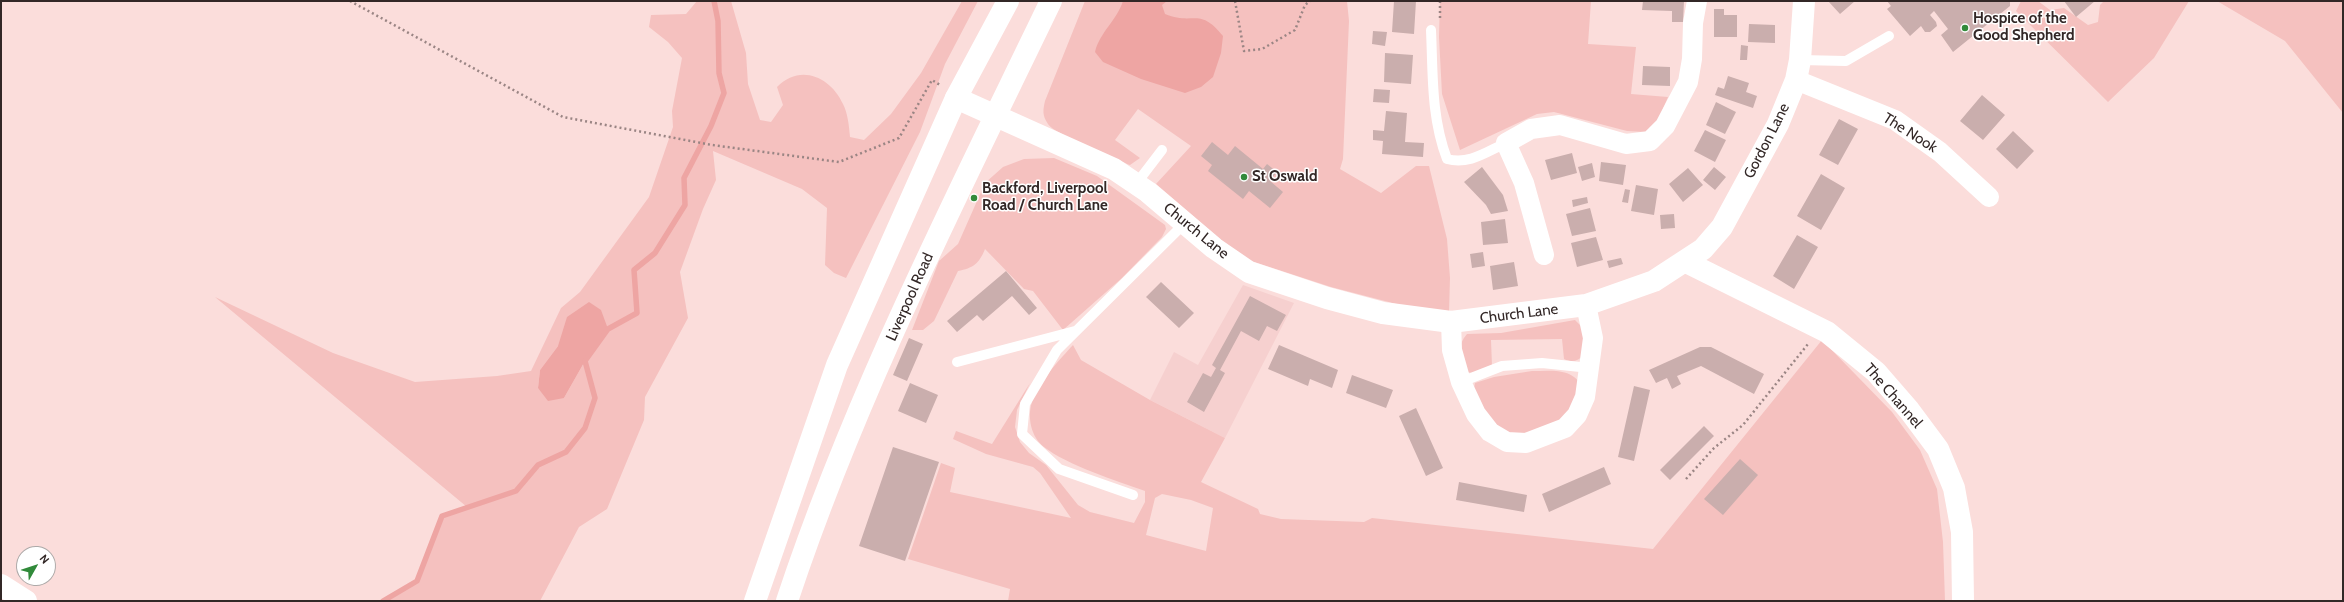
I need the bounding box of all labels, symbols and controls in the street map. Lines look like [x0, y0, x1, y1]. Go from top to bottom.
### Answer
place label: Hospice of the Good Shepherd [1973, 10, 2074, 45]
marker: Hospice of the Good Shepherd [1960, 23, 1970, 33]
street label: Gordon Lane [1740, 100, 1794, 182]
street label: The Nook [1880, 109, 1940, 157]
place label: St Oswald [1252, 168, 1317, 186]
marker: St Oswald [1239, 172, 1249, 182]
place label: Backford, Liverpool Road / Church Lane [982, 180, 1108, 215]
marker: Backford, Liverpool Road / Church Lane [969, 193, 979, 203]
street label: Church Lane [1160, 199, 1232, 263]
street label: Liverpool Road [883, 250, 937, 344]
street label: Church Lane [1479, 300, 1559, 328]
street label: The Channel [1860, 360, 1926, 432]
north arrow [16, 546, 56, 586]
text: N [37, 552, 52, 567]

